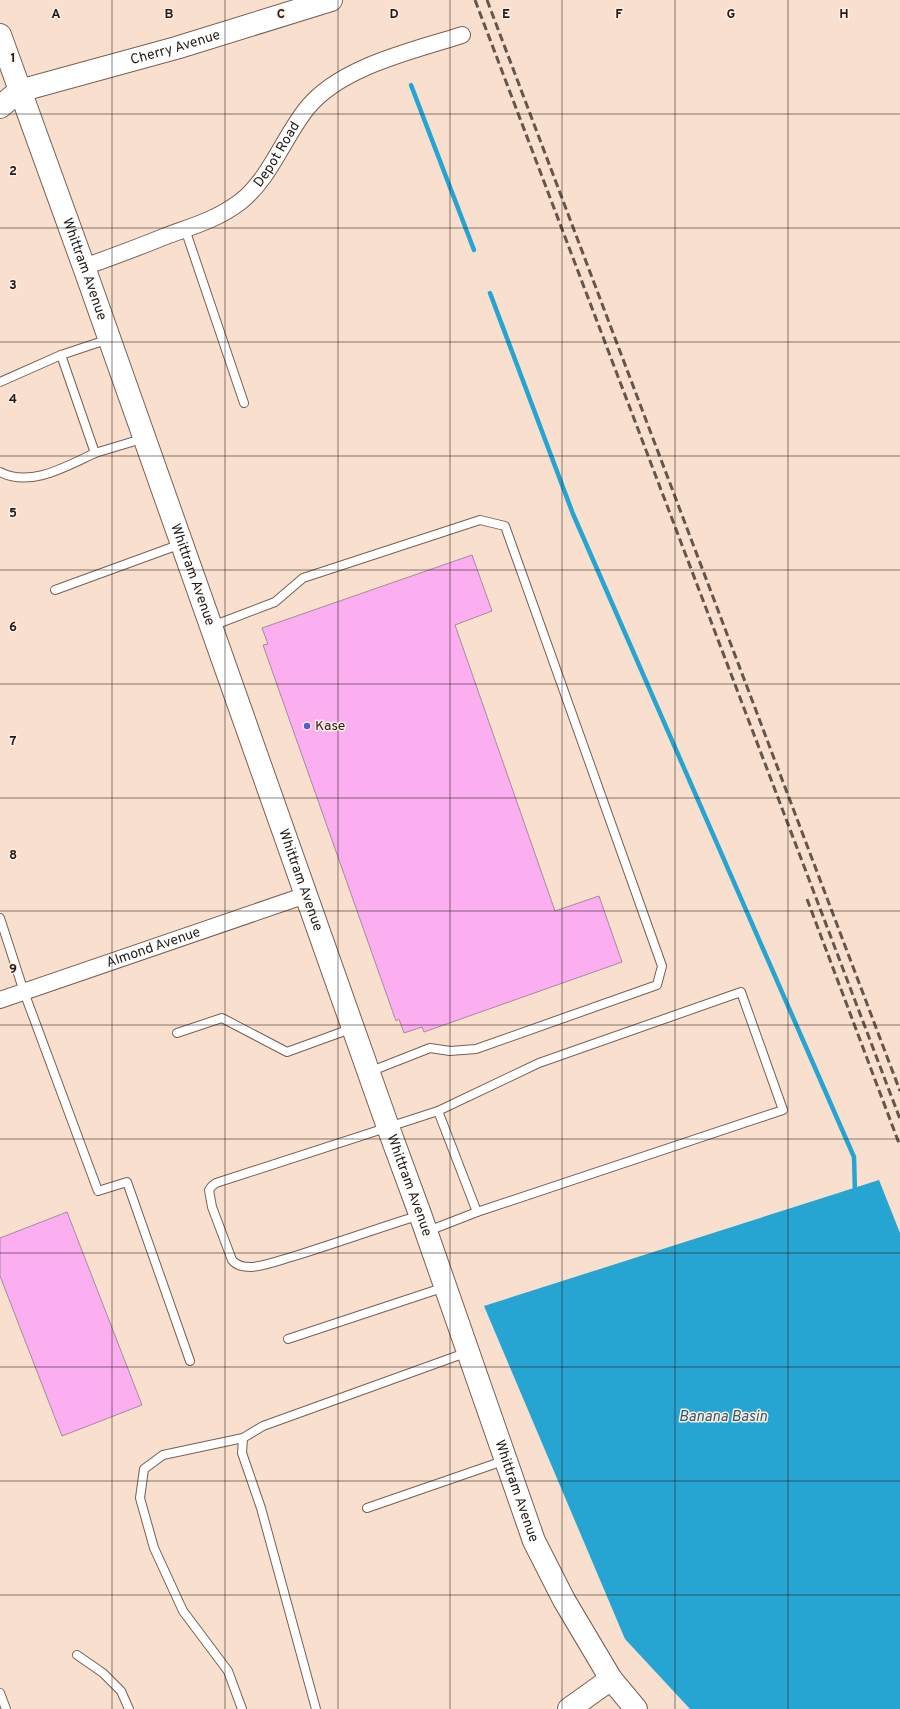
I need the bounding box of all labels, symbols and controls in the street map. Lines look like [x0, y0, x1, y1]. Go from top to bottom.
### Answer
text: A [51, 7, 61, 23]
text: B [165, 7, 174, 23]
text: C [277, 7, 285, 23]
text: D [389, 7, 399, 23]
text: E [502, 7, 510, 23]
text: F [615, 7, 623, 23]
text: G [727, 7, 736, 23]
text: H [839, 7, 849, 23]
street label: Cherry Avenue [128, 26, 222, 69]
text: 1 [10, 51, 16, 67]
street label: Depot Road [250, 119, 304, 191]
text: 2 [9, 164, 17, 180]
street label: Whittram Avenue [59, 216, 111, 323]
text: 3 [9, 278, 17, 294]
text: 4 [9, 392, 17, 408]
text: 5 [9, 506, 17, 522]
street label: Whittram Avenue [167, 521, 219, 628]
text: 6 [9, 620, 17, 636]
place label: Kase [315, 718, 345, 735]
marker: Kase [302, 721, 312, 731]
text: 7 [10, 734, 17, 750]
street label: Whittram Avenue [275, 827, 327, 933]
text: 8 [9, 848, 17, 864]
street label: Almond Avenue [104, 923, 203, 971]
text: 9 [9, 962, 17, 978]
street label: Whittram Avenue [383, 1132, 436, 1239]
water label: Banana Basin [679, 1408, 767, 1427]
street label: Whittram Avenue [491, 1438, 542, 1544]

